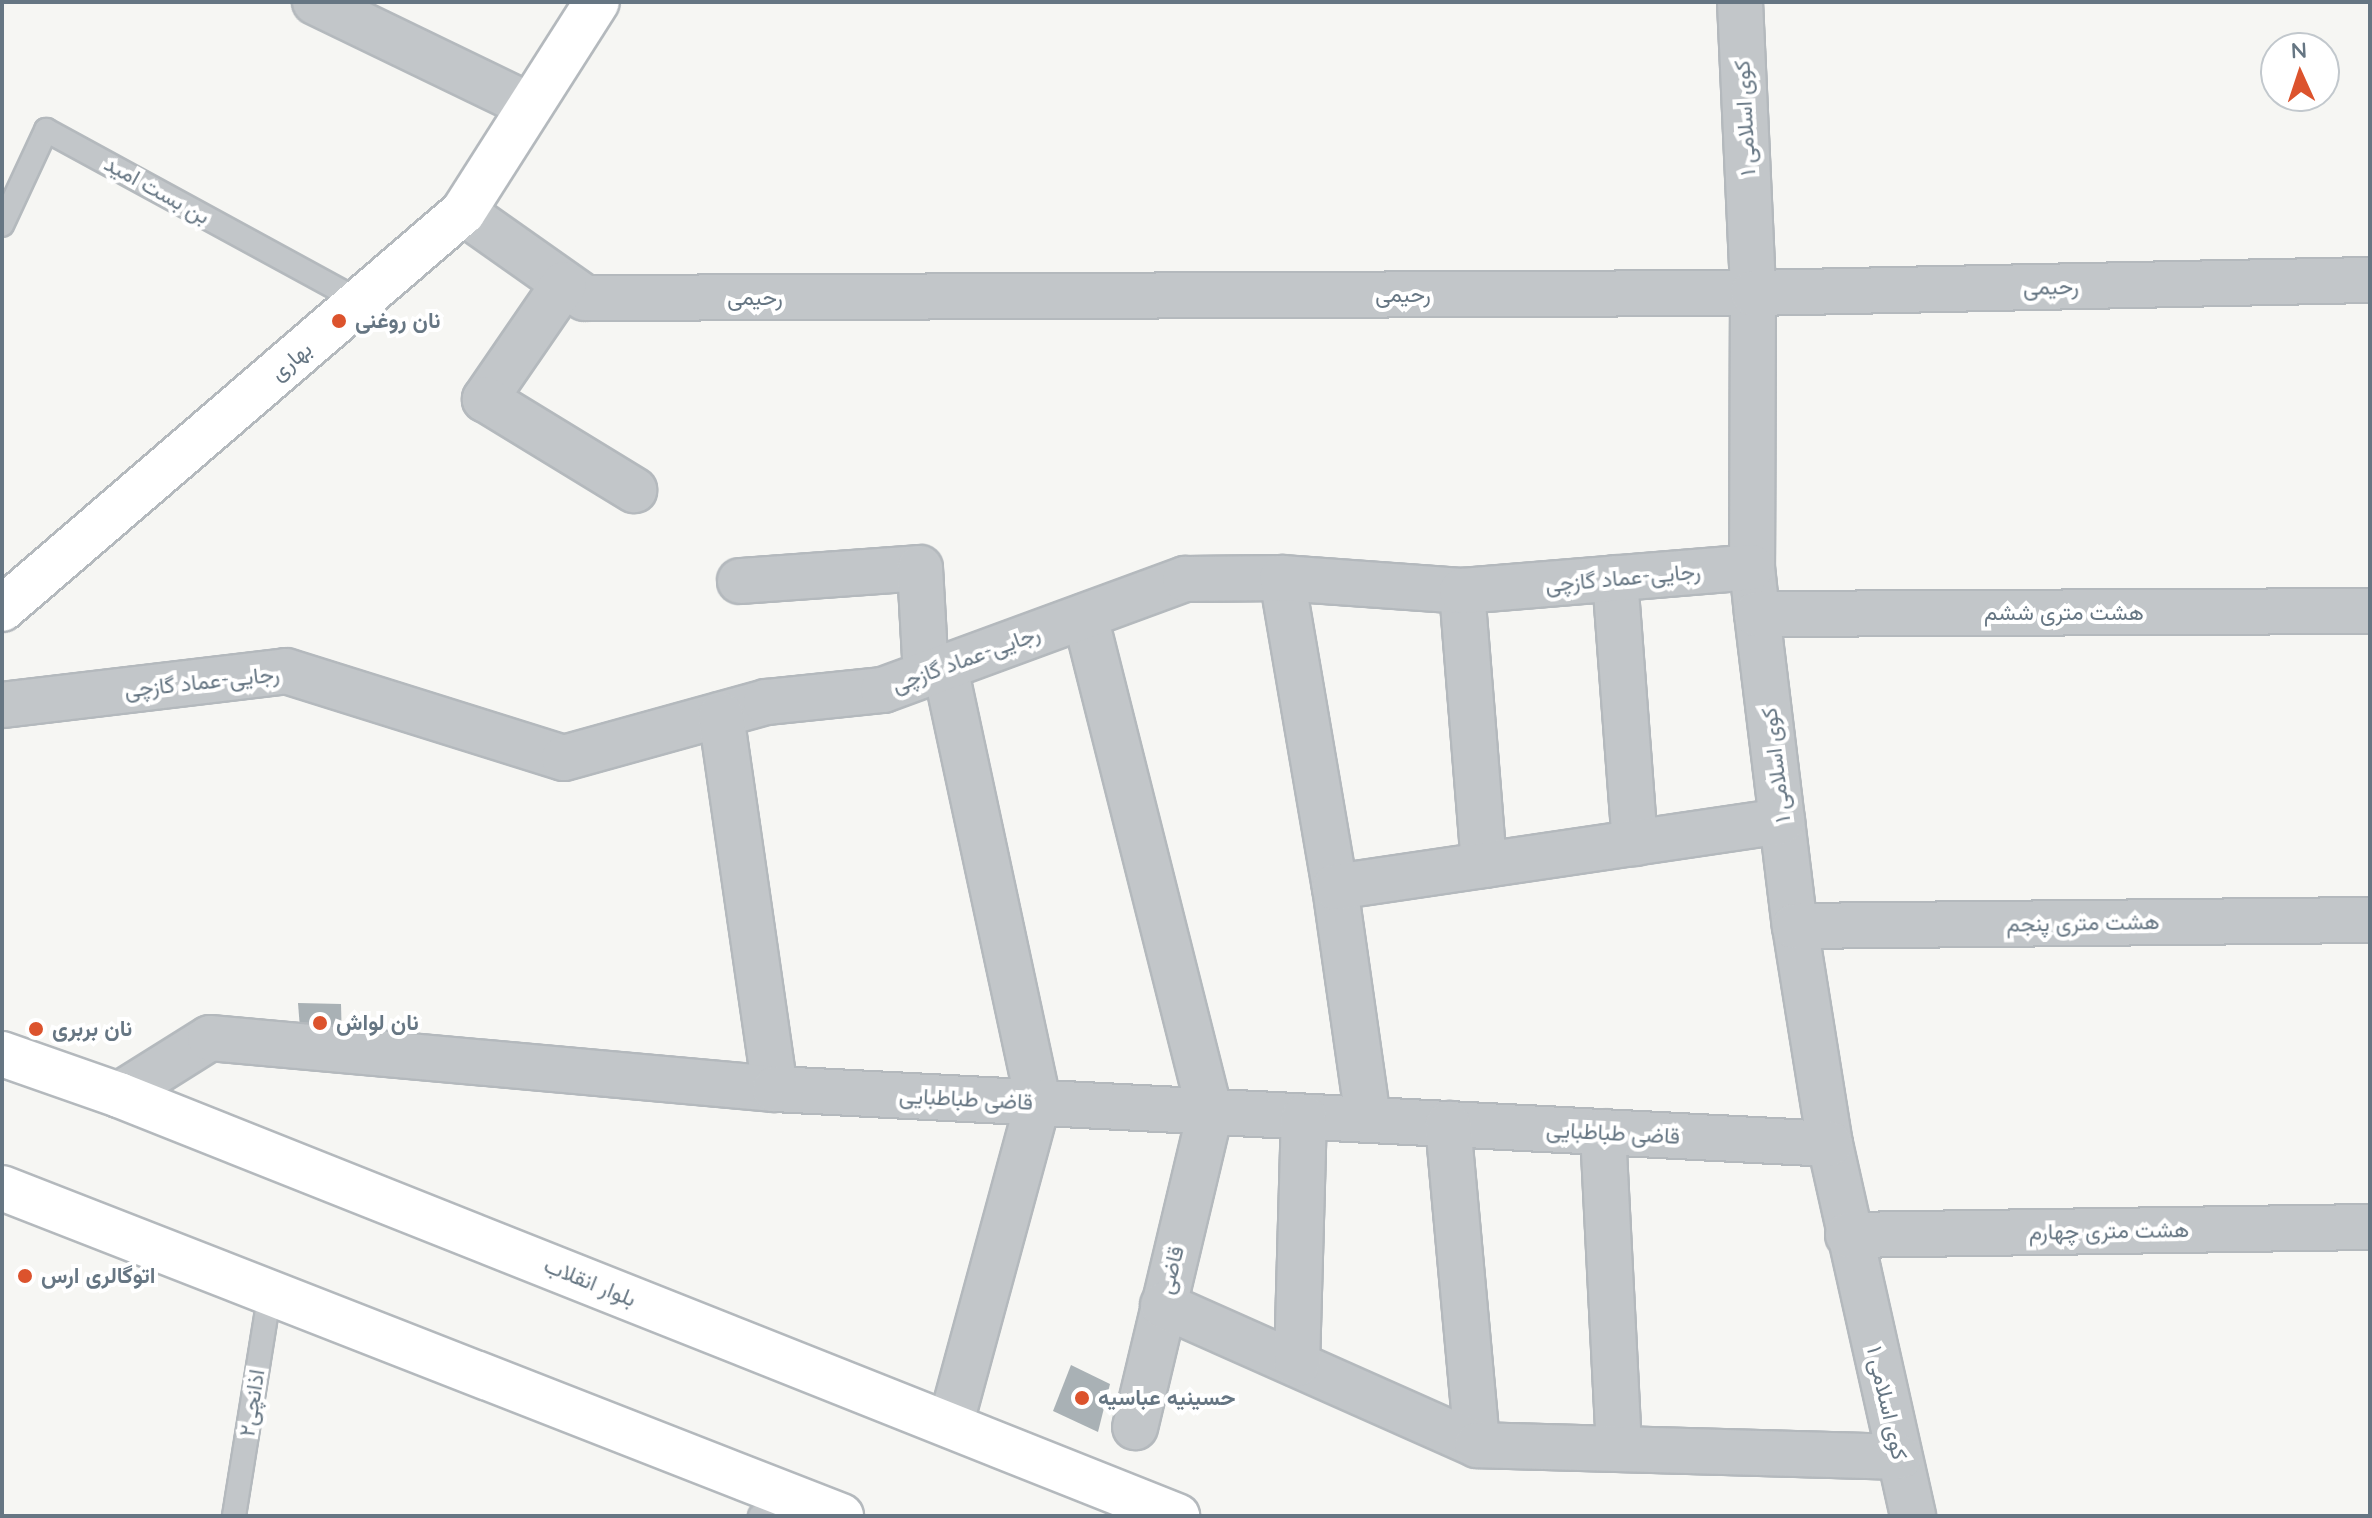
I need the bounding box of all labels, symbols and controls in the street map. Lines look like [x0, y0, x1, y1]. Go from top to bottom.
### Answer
north arrow [2260, 32, 2340, 112]
text: N [2290, 36, 2308, 64]
street label: کوی اسلامی ۱ [1729, 60, 1761, 176]
street label: بن بست امید [100, 150, 214, 230]
street label: رحیمی [2023, 273, 2079, 301]
street label: رحیمی [1375, 282, 1431, 308]
street label: رحیمی [727, 285, 783, 311]
place label: نان روغنی [355, 308, 440, 334]
marker: نان روغنی [330, 312, 348, 330]
street label: بهاری [265, 336, 317, 386]
street label: رجایی-عماد گازچی [1544, 558, 1702, 598]
street label: هشت متری ششم [1984, 600, 2144, 626]
street label: رجایی-عماد گازچی [888, 620, 1044, 698]
street label: رجایی-عماد گازچی [123, 661, 281, 703]
street label: کوی اسلامی ۱ [1756, 706, 1796, 824]
street label: هشت متری پنجم [2006, 908, 2160, 938]
place label: نان لواش [336, 1010, 419, 1036]
marker: نان لواش [311, 1014, 329, 1032]
place label: نان بربری [52, 1016, 132, 1042]
marker: نان بربری [27, 1020, 45, 1038]
street label: قاضی طباطبایی [898, 1082, 1034, 1116]
street label: قاضی طباطبایی [1545, 1116, 1681, 1150]
street label: هشت متری چهارم [2029, 1216, 2189, 1246]
street label: قاضی [1152, 1243, 1190, 1297]
street label: بلوار انقلاب [540, 1252, 640, 1312]
place label: اتوگالری ارس [41, 1263, 155, 1289]
marker: اتوگالری ارس [16, 1267, 34, 1285]
street label: کوی اسلامی ۱ [1861, 1344, 1913, 1462]
street label: اذانچی۲ [234, 1367, 270, 1439]
place label: حسینیه عباسیه [1098, 1385, 1235, 1411]
marker: حسینیه عباسیه [1073, 1389, 1091, 1407]

